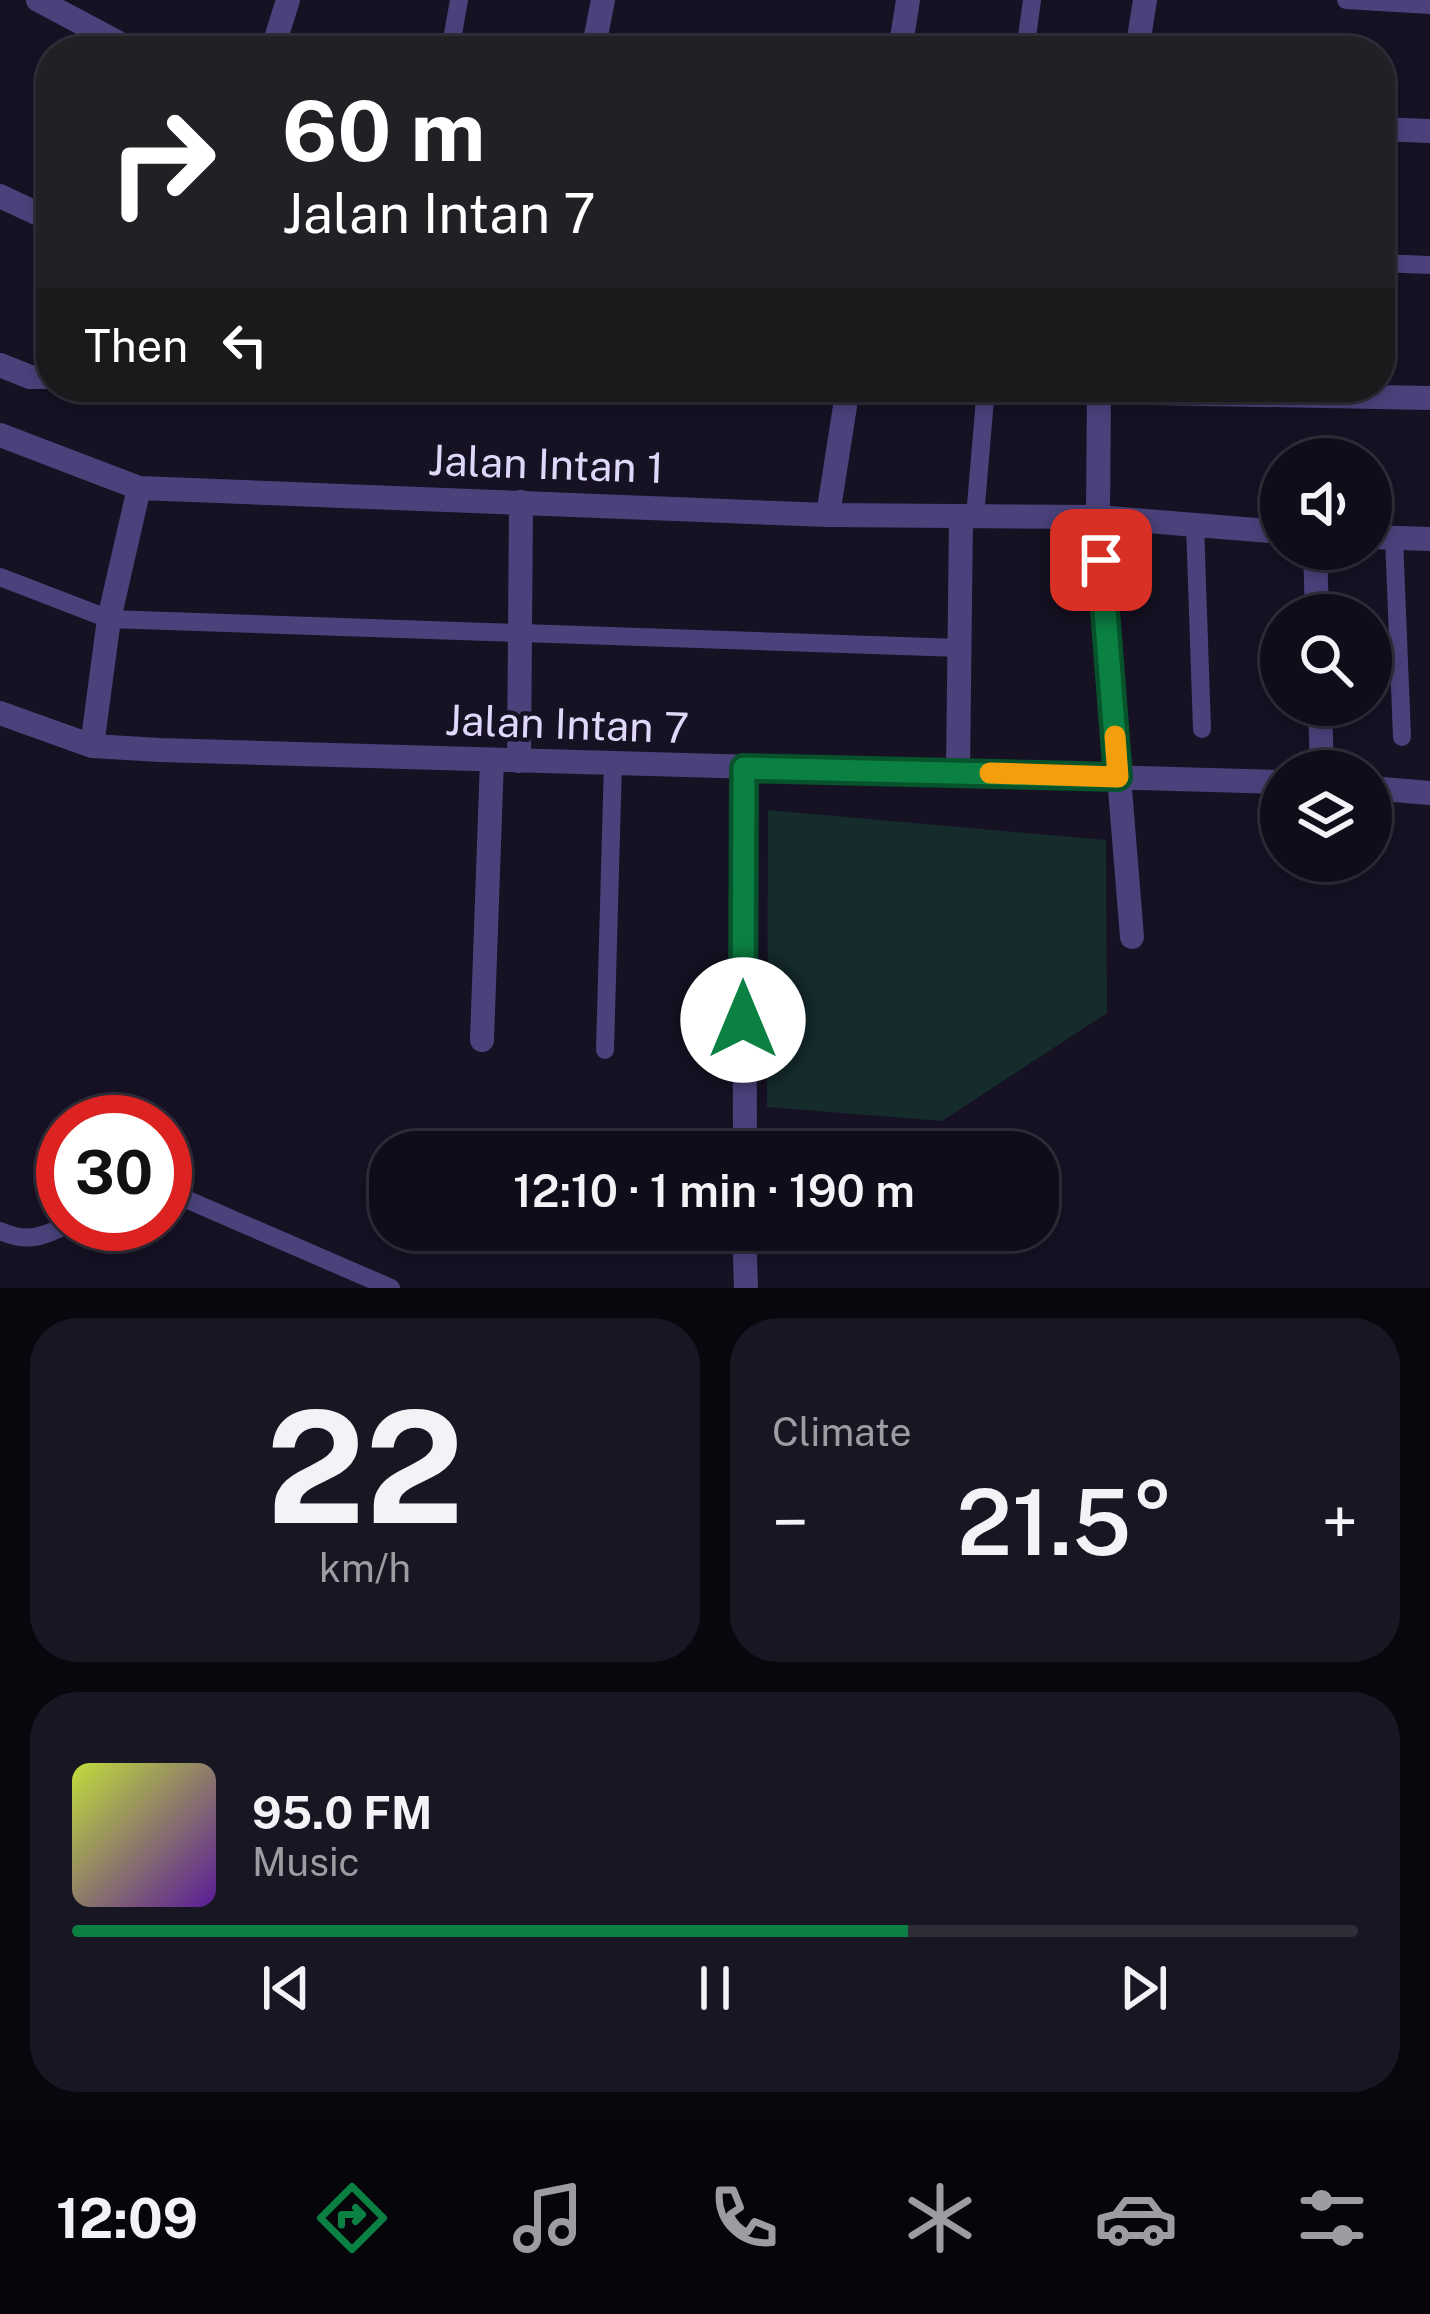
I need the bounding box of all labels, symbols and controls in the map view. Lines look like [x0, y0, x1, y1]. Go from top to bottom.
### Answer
text: 60 m [282, 81, 486, 180]
icon: right [84, 84, 240, 240]
text: Jalan Intan 7 [282, 182, 596, 245]
icon: left [212, 312, 278, 378]
text: Then [84, 319, 188, 372]
street label: Jalan Intan 1 [427, 435, 665, 492]
map controls [1260, 438, 1392, 882]
button: sound [1260, 438, 1392, 570]
pin [1050, 509, 1152, 611]
icon: arrive [1068, 527, 1134, 593]
button: search [1260, 594, 1392, 726]
street label: Jalan Intan 7 [444, 695, 690, 752]
button: layers [1260, 750, 1392, 882]
position arrow [680, 957, 806, 1083]
speed limit sign: 30 [36, 1095, 192, 1251]
text: 12:10 · 1 min · 190 m [513, 1164, 915, 1217]
text: 22 [266, 1375, 464, 1558]
text: Climate [772, 1409, 912, 1455]
text: 21.5° [956, 1469, 1174, 1575]
text: − [772, 1483, 809, 1561]
text: + [1321, 1483, 1358, 1561]
text: km/h [319, 1545, 411, 1591]
text: 95.0 FM [252, 1786, 432, 1839]
text: Music [252, 1839, 360, 1885]
icon: previous [253, 1955, 319, 2021]
icon: pause [682, 1955, 748, 2021]
icon: next [1111, 1955, 1177, 2021]
icon: directions [310, 2176, 394, 2260]
icon: music [506, 2176, 590, 2260]
icon: phone [702, 2176, 786, 2260]
icon: climate [898, 2176, 982, 2260]
icon: car [1094, 2176, 1178, 2260]
icon: filters [1290, 2176, 1374, 2260]
text: 12:09 [56, 2187, 198, 2250]

